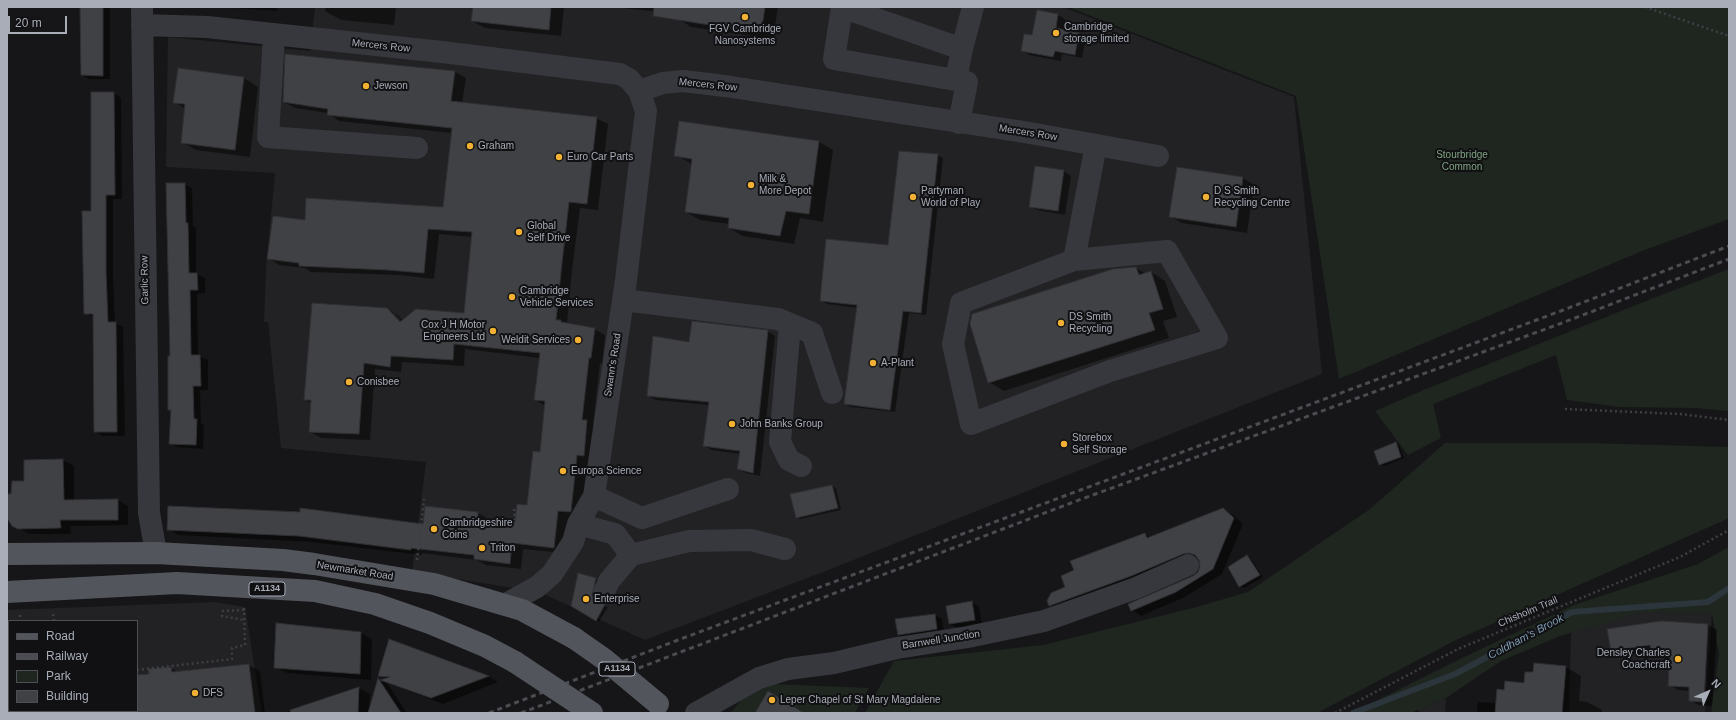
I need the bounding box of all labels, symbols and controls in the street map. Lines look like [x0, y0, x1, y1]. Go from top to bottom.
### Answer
scale bar [10, 8, 69, 34]
marker: FGV Cambridge Nanosystems [740, 12, 750, 22]
text: 20 m [15, 16, 42, 30]
place label: Cambridge storage limited [1064, 21, 1129, 44]
place label: FGV Cambridge Nanosystems [709, 23, 781, 46]
marker: Cambridge storage limited [1051, 28, 1061, 38]
street label: Mercers Row [351, 37, 411, 55]
street label: Mercers Row [678, 76, 738, 94]
place label: Jewson [374, 80, 408, 92]
marker: Jewson [361, 81, 371, 91]
street label: Mercers Row [998, 122, 1058, 144]
place label: Graham [478, 140, 514, 152]
marker: Graham [465, 141, 475, 151]
park label: Stourbridge Common [1436, 149, 1488, 172]
place label: Euro Car Parts [567, 151, 633, 163]
marker: Euro Car Parts [554, 152, 564, 162]
place label: Milk & More Depot [759, 173, 811, 196]
marker: Milk & More Depot [746, 180, 756, 190]
place label: Partyman World of Play [921, 185, 980, 208]
place label: D S Smith Recycling Centre [1214, 185, 1290, 208]
marker: Partyman World of Play [908, 192, 918, 202]
marker: D S Smith Recycling Centre [1201, 192, 1211, 202]
place label: Global Self Drive [527, 220, 570, 244]
marker: Global Self Drive [514, 227, 524, 237]
street label: Garlic Row [139, 255, 151, 305]
place label: Cambridge Vehicle Services [520, 285, 593, 308]
marker: Cambridge Vehicle Services [507, 292, 517, 302]
place label: DS Smith Recycling [1069, 311, 1112, 334]
marker: DS Smith Recycling [1056, 318, 1066, 328]
place label: Cox J H Motor Engineers Ltd [421, 319, 485, 342]
marker: Cox J H Motor Engineers Ltd [488, 326, 498, 336]
street label: Swann's Road [602, 332, 624, 398]
place label: Weldit Services [501, 334, 570, 346]
marker: Weldit Services [573, 335, 583, 345]
place label: A-Plant [881, 357, 914, 369]
marker: A-Plant [868, 358, 878, 368]
place label: Conisbee [357, 376, 399, 388]
marker: Conisbee [344, 377, 354, 387]
place label: John Banks Group [740, 418, 823, 430]
marker: John Banks Group [727, 419, 737, 429]
place label: Storebox Self Storage [1072, 432, 1127, 456]
marker: Storebox Self Storage [1059, 439, 1069, 449]
place label: Europa Science [571, 465, 642, 477]
marker: Europa Science [558, 466, 568, 476]
place label: Cambridgeshire Coins [442, 517, 513, 540]
marker: Cambridgeshire Coins [429, 524, 439, 534]
place label: Triton [490, 542, 515, 554]
marker: Triton [477, 543, 487, 553]
street label: Newmarket Road [316, 559, 394, 583]
road number: A1134 [249, 582, 285, 596]
place label: Enterprise [594, 593, 640, 605]
marker: Enterprise [581, 594, 591, 604]
street label: Chisholm Trail [1496, 594, 1560, 630]
water label: Coldham's Brook [1486, 612, 1566, 662]
legend [8, 620, 138, 712]
street label: Barnwell Junction [901, 628, 981, 652]
text: Road [46, 629, 75, 643]
place label: Densley Charles Coachcraft [1597, 647, 1670, 670]
text: Railway [46, 649, 88, 663]
marker: Densley Charles Coachcraft [1673, 654, 1683, 664]
road number: A1134 [599, 662, 635, 676]
text: Park [46, 669, 71, 683]
north arrow [1688, 672, 1728, 712]
text: N [1709, 676, 1724, 691]
place label: DFS [203, 687, 223, 699]
marker: DFS [190, 688, 200, 698]
text: Building [46, 689, 89, 703]
place label: Leper Chapel of St Mary Magdalene [780, 694, 941, 706]
marker: Leper Chapel of St Mary Magdalene [767, 695, 777, 705]

